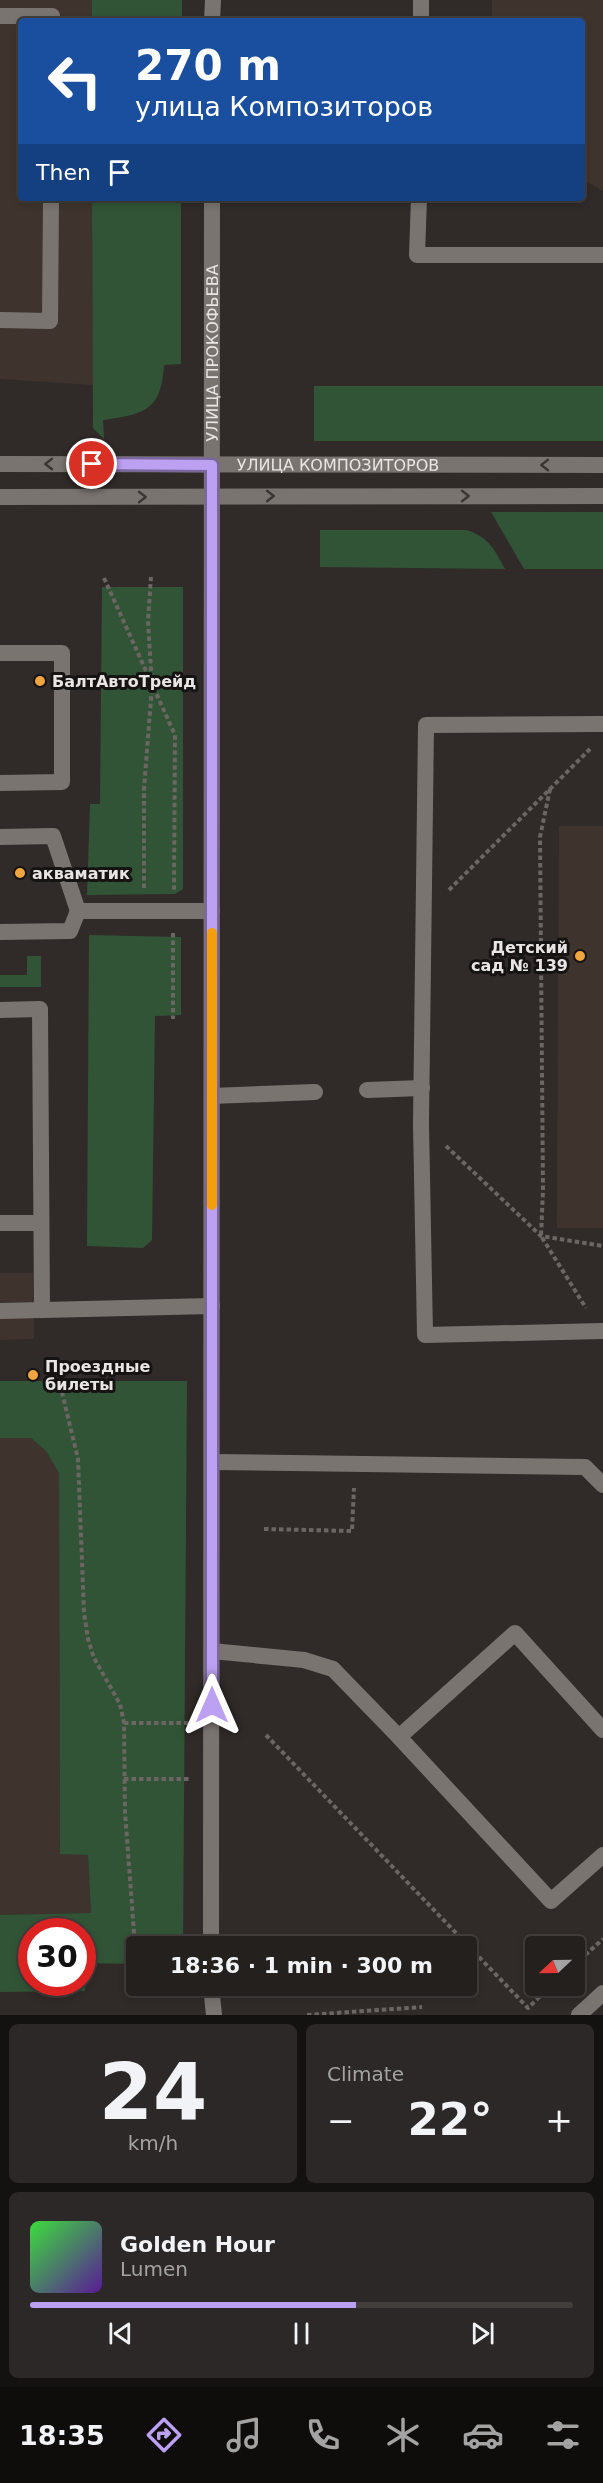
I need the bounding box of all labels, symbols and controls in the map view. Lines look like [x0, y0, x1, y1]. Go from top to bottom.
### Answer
text: 270 m [135, 41, 281, 90]
icon: left [36, 42, 114, 120]
text: улица Композиторов [135, 91, 433, 122]
icon: arrive [103, 156, 136, 189]
text: Then [36, 160, 91, 185]
street label: УЛИЦА ПРОКОФЬЕВА [202, 264, 221, 442]
pin [66, 438, 117, 489]
icon: arrive [75, 447, 108, 480]
street label: УЛИЦА КОМПОЗИТОРОВ [237, 455, 439, 474]
one-way arrow [44, 458, 53, 470]
one-way arrow [540, 459, 549, 471]
one-way arrow [266, 490, 275, 502]
one-way arrow [461, 490, 470, 502]
one-way arrow [138, 491, 147, 503]
place label: БалтАвтоТрейд [52, 672, 196, 691]
marker: БалтАвтоТрейд [33, 674, 47, 688]
place label: акваматик [32, 864, 130, 883]
marker: акваматик [13, 866, 27, 880]
place label: Детский сад № 139 [471, 938, 568, 975]
marker: Детский сад № 139 [573, 949, 587, 963]
place label: Проездные билеты [45, 1357, 150, 1394]
marker: Проездные билеты [26, 1368, 40, 1382]
position arrow [180, 1673, 244, 1737]
speed limit sign: 30 [18, 1918, 96, 1996]
north arrow [525, 1936, 585, 1996]
map controls [525, 1936, 585, 1996]
text: 18:36 · 1 min · 300 m [170, 1953, 433, 1978]
text: 24 [99, 2047, 207, 2137]
text: Climate [327, 2062, 404, 2086]
text: 22° [407, 2093, 493, 2146]
text: − [327, 2101, 355, 2140]
text: + [545, 2101, 573, 2140]
text: km/h [128, 2131, 178, 2155]
text: Golden Hour [120, 2232, 275, 2257]
text: Lumen [120, 2257, 188, 2281]
icon: previous [104, 2317, 137, 2350]
icon: pause [285, 2317, 318, 2350]
icon: next [466, 2317, 499, 2350]
icon: directions [143, 2414, 185, 2456]
icon: music [223, 2414, 265, 2456]
icon: phone [302, 2414, 344, 2456]
icon: climate [382, 2414, 424, 2456]
icon: car [462, 2414, 504, 2456]
icon: filters [542, 2414, 584, 2456]
text: 18:35 [19, 2420, 105, 2451]

